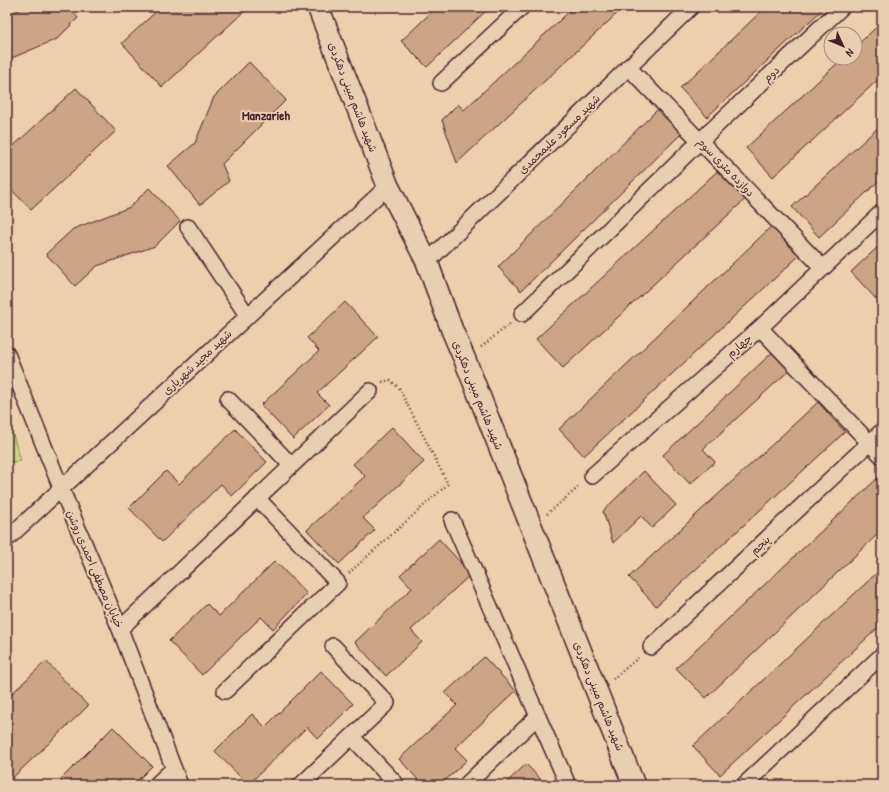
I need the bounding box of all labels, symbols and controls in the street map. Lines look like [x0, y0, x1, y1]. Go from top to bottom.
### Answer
north arrow [823, 26, 863, 66]
street label: شهید هاشم مبینی دهکردی [324, 40, 380, 155]
text: N [843, 46, 857, 60]
street label: دوم [760, 63, 784, 87]
street label: شهید مسعود علیمحمدی [515, 91, 604, 177]
district label: Manzarieh [242, 106, 290, 124]
street label: دوازده متری سوم [693, 135, 758, 201]
street label: شهید مجید شهریاری [159, 326, 235, 398]
street label: چهارم [723, 331, 756, 362]
street label: شهید هاشم مبینی دهکردی [448, 338, 506, 452]
street label: خیابان مصطفی احمدی روشن [63, 508, 126, 631]
street label: پنجم [747, 532, 774, 559]
street label: شهید هاشم مبینی دهکردی [569, 639, 627, 753]

